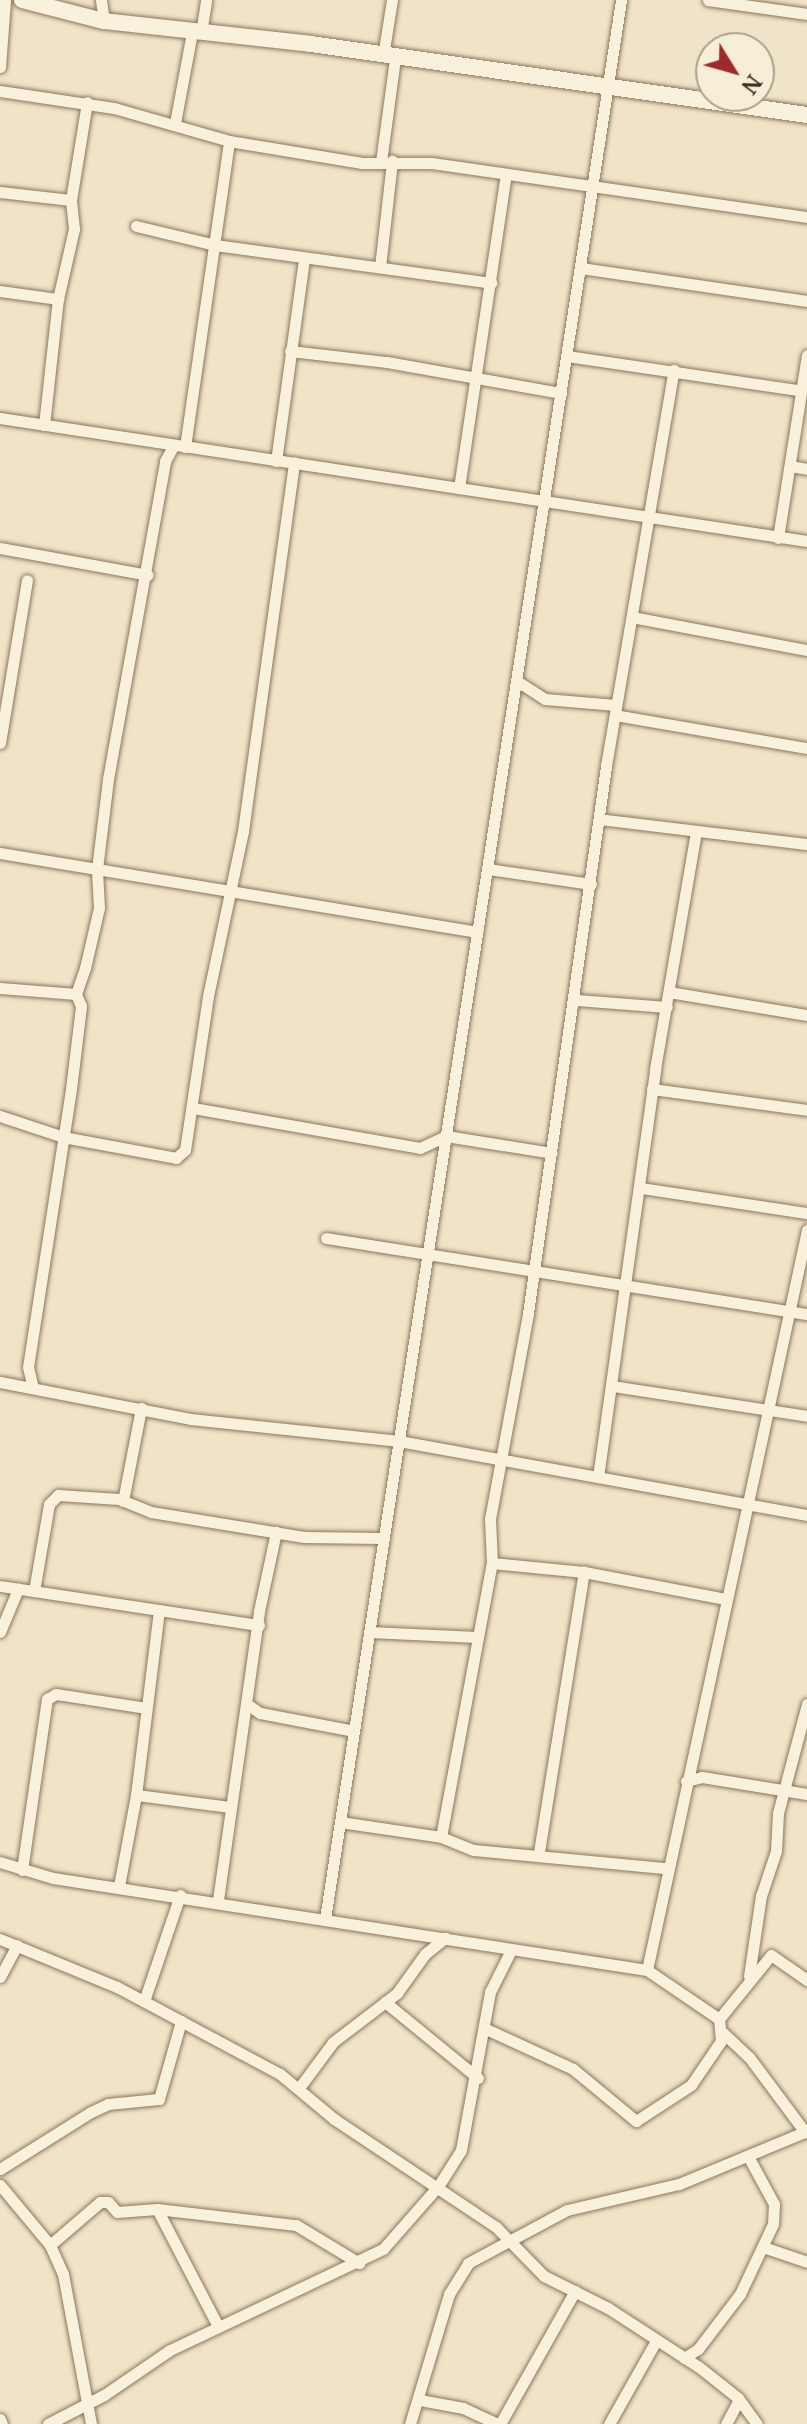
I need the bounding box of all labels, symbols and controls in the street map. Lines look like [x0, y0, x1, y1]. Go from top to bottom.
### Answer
north arrow [695, 32, 775, 112]
text: N [735, 69, 770, 101]

